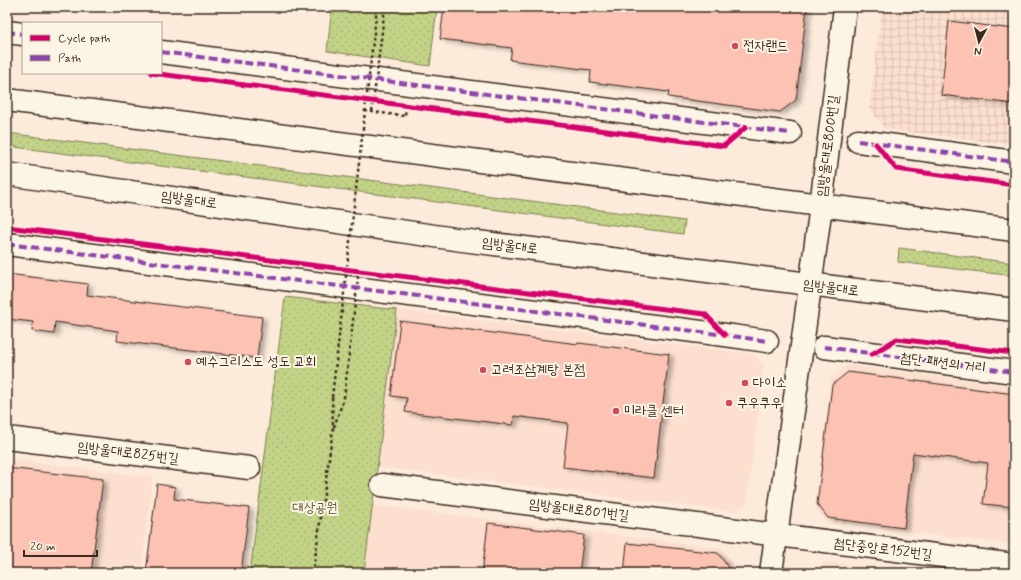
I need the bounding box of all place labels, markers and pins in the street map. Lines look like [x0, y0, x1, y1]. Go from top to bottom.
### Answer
place label: 전자랜드 [743, 37, 788, 55]
marker: 전자랜드 [730, 41, 740, 51]
place label: 예수그리스도 성도 교회 [196, 353, 316, 371]
marker: 예수그리스도 성도 교회 [183, 357, 193, 367]
place label: 고려조삼계탕 본점 [491, 361, 585, 379]
marker: 고려조삼계탕 본점 [478, 365, 488, 375]
place label: 다이소 [753, 374, 787, 392]
marker: 다이소 [740, 378, 750, 388]
place label: 쿠우쿠우 [737, 394, 782, 412]
marker: 쿠우쿠우 [724, 398, 734, 408]
place label: 미라클 센터 [624, 402, 684, 420]
marker: 미라클 센터 [611, 406, 621, 416]

